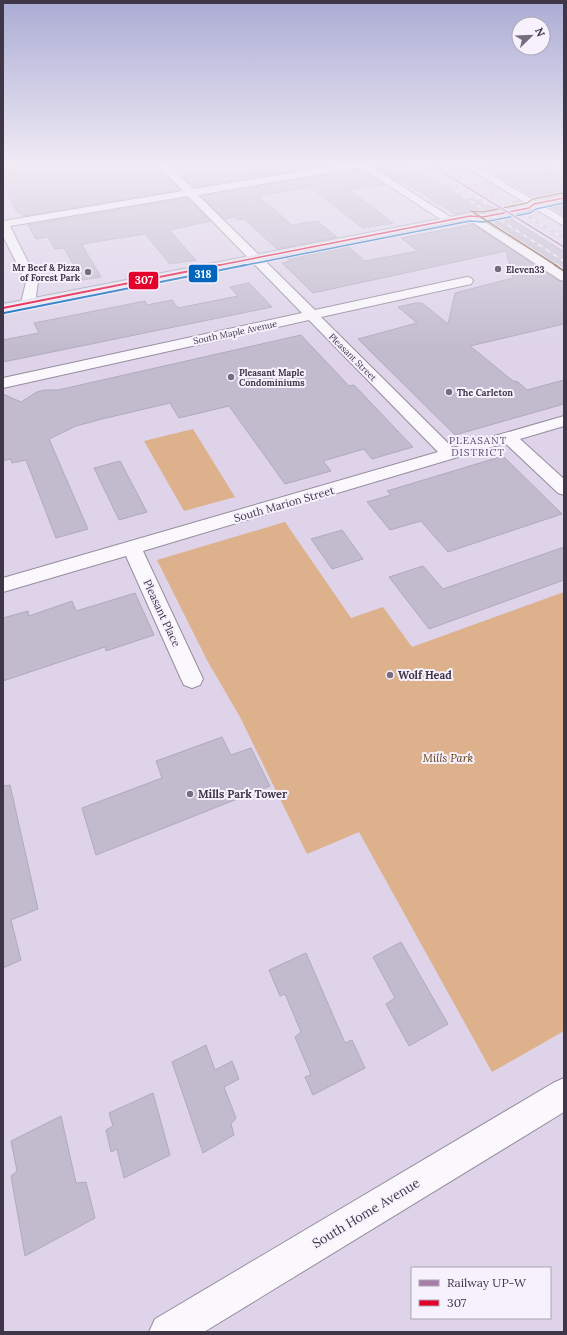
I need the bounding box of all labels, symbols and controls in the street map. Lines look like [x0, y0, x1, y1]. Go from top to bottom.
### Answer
north arrow [511, 16, 551, 56]
text: N [532, 25, 549, 39]
place label: Mr Beef & Pizza of Forest Park [12, 262, 81, 283]
line badge: 318 [188, 264, 218, 283]
marker: Eleven33 [493, 264, 503, 274]
place label: Eleven33 [506, 264, 545, 275]
marker: Mr Beef & Pizza of Forest Park [83, 267, 93, 277]
text: 318 [195, 267, 211, 281]
line badge: 307 [128, 271, 159, 290]
text: 307 [135, 273, 153, 287]
street label: South Maple Avenue [192, 318, 278, 346]
street label: Pleasant Street [327, 331, 379, 383]
place label: Pleasant Maple Condominiums [239, 367, 305, 388]
marker: Pleasant Maple Condominiums [226, 372, 236, 382]
marker: The Carleton [444, 387, 454, 397]
place label: The Carleton [457, 387, 513, 398]
district label: PLEASANT DISTRICT [449, 434, 507, 459]
street label: South Marion Street [232, 483, 337, 525]
street label: Pleasant Place [140, 577, 184, 649]
place label: Wolf Head [398, 668, 452, 682]
marker: Wolf Head [385, 670, 395, 680]
park label: Mills Park [423, 751, 474, 765]
place label: Mills Park Tower [198, 787, 288, 801]
marker: Mills Park Tower [185, 789, 195, 799]
street label: South Home Avenue [309, 1174, 423, 1252]
legend [411, 1267, 551, 1319]
text: Railway UP-W [447, 1275, 527, 1290]
text: 307 [447, 1295, 467, 1310]

